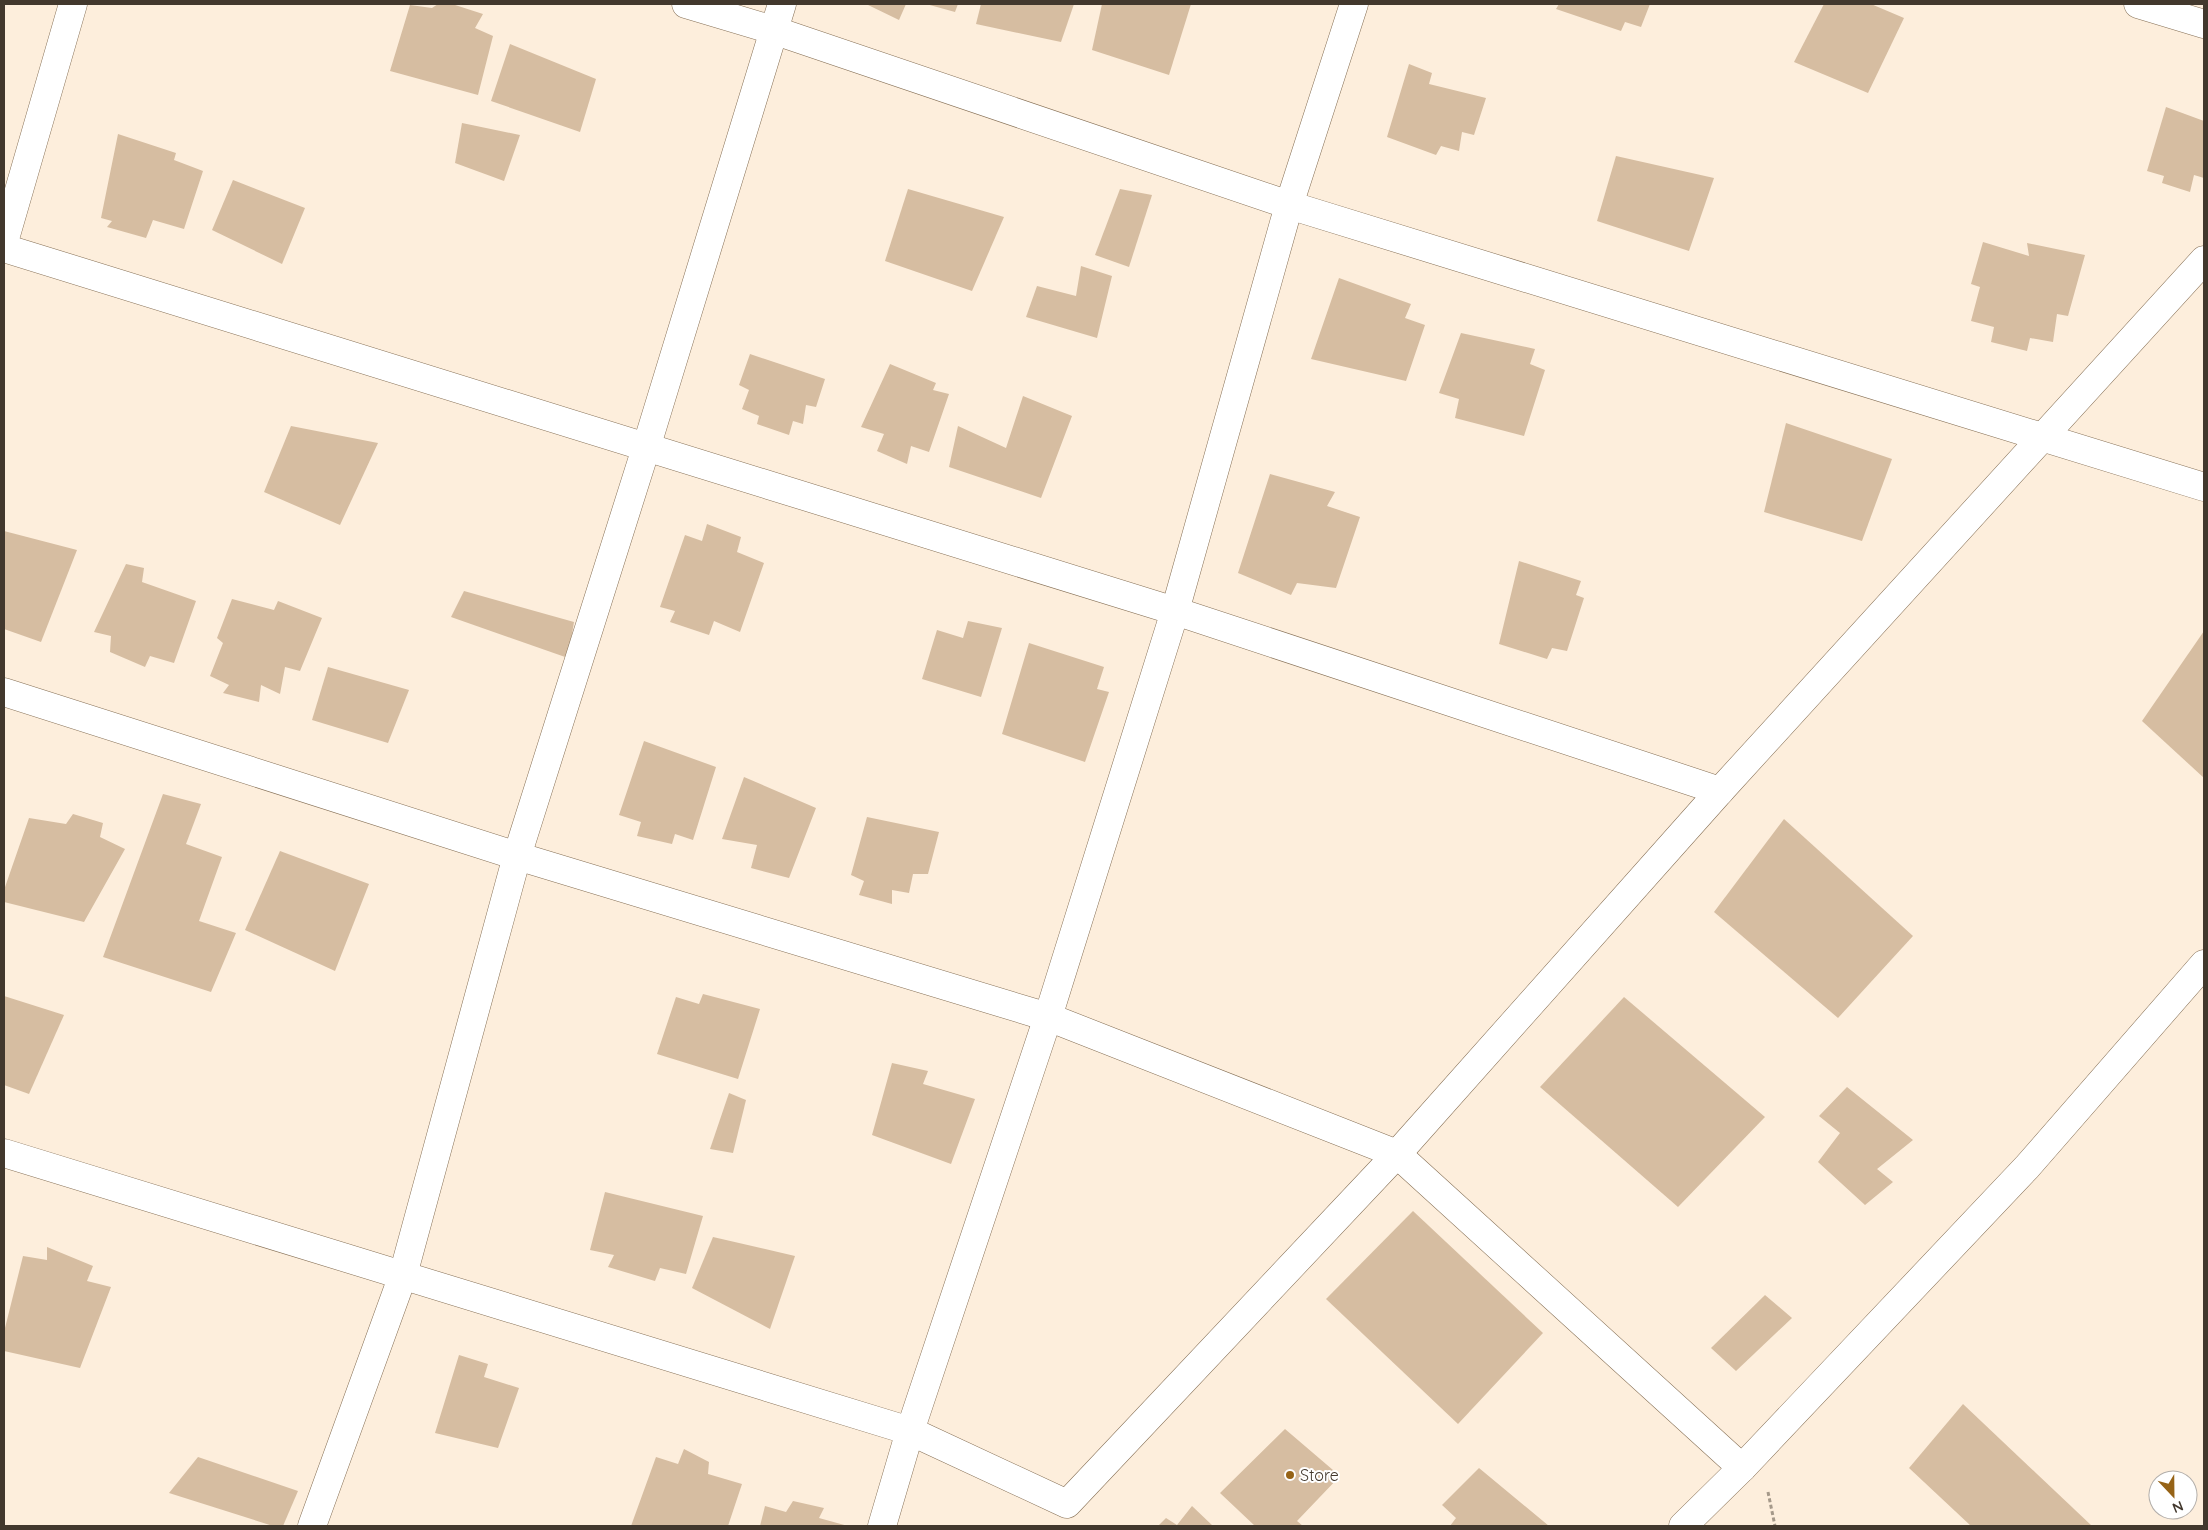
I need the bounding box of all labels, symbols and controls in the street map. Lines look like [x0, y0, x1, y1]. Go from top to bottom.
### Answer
place label: Store [1300, 1465, 1339, 1485]
marker: Store [1284, 1469, 1296, 1481]
north arrow [2148, 1470, 2198, 1520]
text: N [2170, 1497, 2186, 1517]

